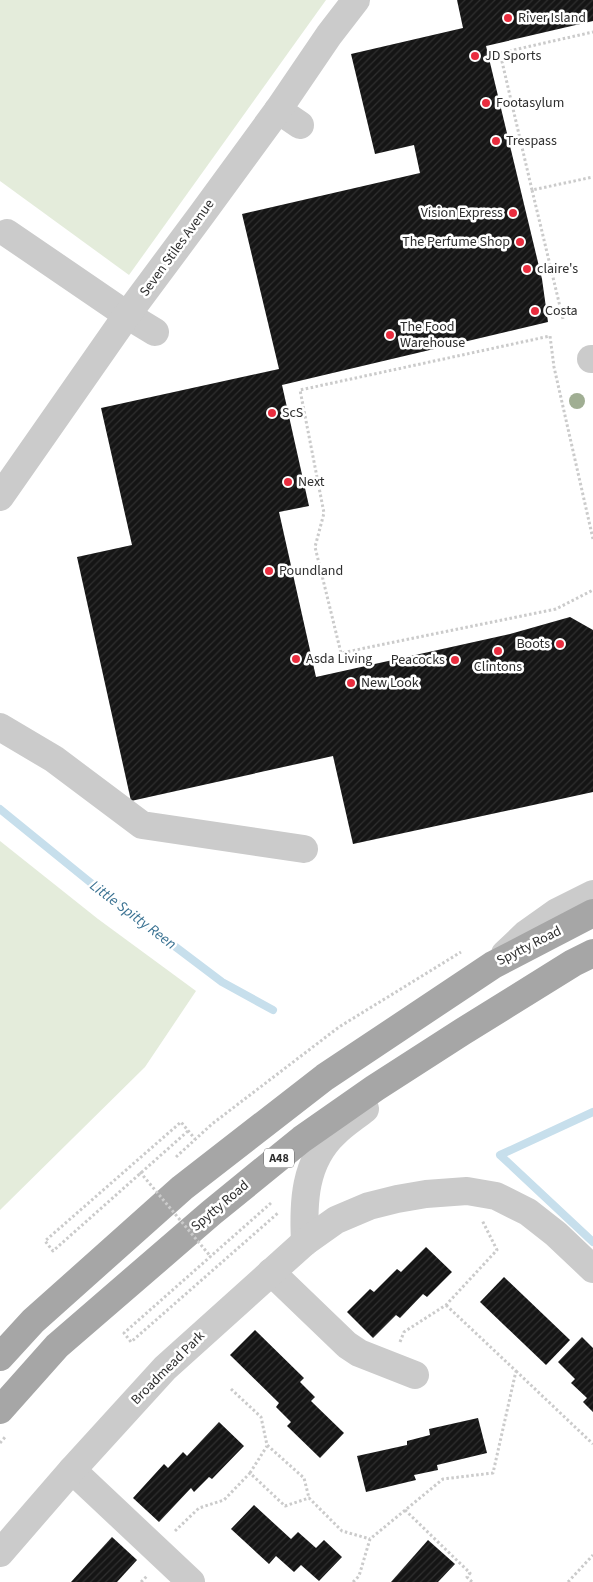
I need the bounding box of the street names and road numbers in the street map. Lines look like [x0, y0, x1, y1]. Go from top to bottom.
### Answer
street label: Seven Stiles Avenue [135, 195, 219, 301]
street label: Spytty Road [493, 921, 565, 971]
road number: A48 [264, 1148, 294, 1168]
street label: Spytty Road [187, 1176, 253, 1236]
street label: Broadmead Park [127, 1326, 210, 1409]

